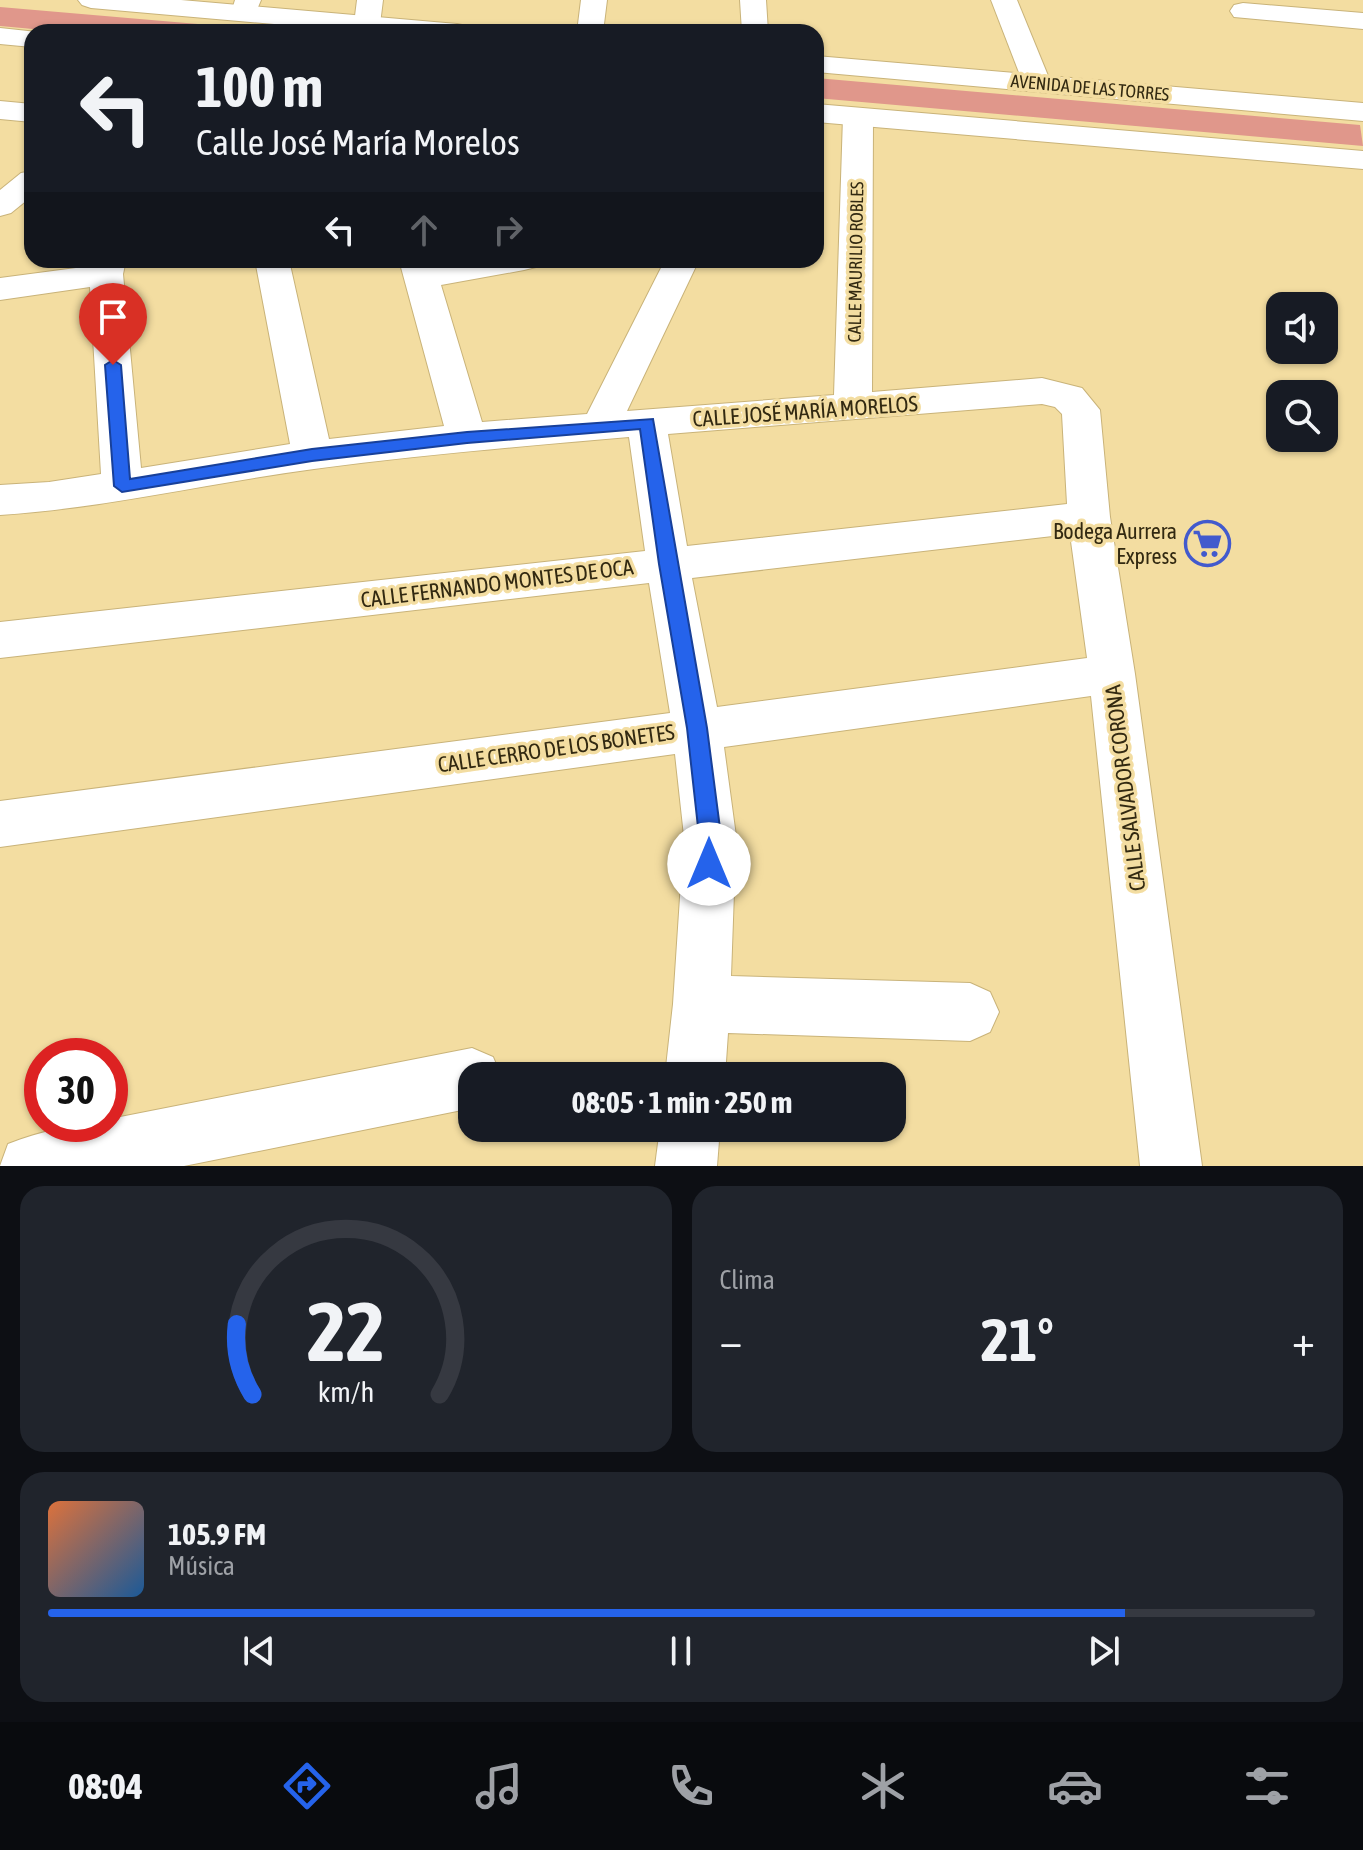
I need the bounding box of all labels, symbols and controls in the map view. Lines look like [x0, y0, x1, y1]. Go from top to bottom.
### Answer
text: 100 m [196, 55, 323, 119]
icon: left [64, 56, 168, 160]
street label: AVENIDA DE LAS TORRES [1010, 70, 1171, 105]
text: Calle José María Morelos [196, 121, 520, 163]
street label: CALLE MAURILIO ROBLES [844, 181, 867, 342]
icon: left [318, 208, 362, 252]
icon: ahead [402, 208, 446, 252]
icon: right [486, 208, 530, 252]
pin [79, 283, 147, 365]
map controls [1266, 292, 1338, 452]
button: sound [1266, 292, 1338, 364]
icon: arrive [91, 295, 135, 339]
button: search [1266, 380, 1338, 452]
street label: CALLE JOSÉ MARÍA MORELOS [692, 390, 918, 432]
place label: Bodega Aurrera Express [1053, 518, 1177, 569]
supermarket icon: Bodega Aurrera Express [1184, 520, 1232, 568]
street label: CALLE FERNANDO MONTES DE OCA [359, 553, 635, 613]
street label: CALLE SALVADOR CORONA [1099, 683, 1151, 893]
street label: CALLE CERRO DE LOS BONETES [436, 719, 676, 777]
position arrow [667, 822, 751, 906]
speed limit sign: 30 [24, 1038, 128, 1142]
text: 08:05 · 1 min · 250 m [572, 1085, 792, 1119]
text: Clima [720, 1265, 775, 1295]
text: 22 [307, 1283, 385, 1379]
text: 21° [981, 1305, 1054, 1374]
text: − [720, 1315, 742, 1365]
text: + [1292, 1315, 1315, 1365]
text: km/h [317, 1375, 374, 1408]
text: 105.9 FM [168, 1517, 266, 1551]
text: Música [168, 1551, 235, 1581]
icon: previous [237, 1629, 281, 1673]
icon: pause [659, 1629, 703, 1673]
icon: next [1082, 1629, 1126, 1673]
icon: directions [279, 1758, 335, 1814]
icon: music [471, 1758, 527, 1814]
icon: phone [663, 1758, 719, 1814]
icon: climate [855, 1758, 911, 1814]
icon: car [1047, 1758, 1103, 1814]
icon: filters [1239, 1758, 1295, 1814]
text: 08:04 [68, 1765, 143, 1807]

